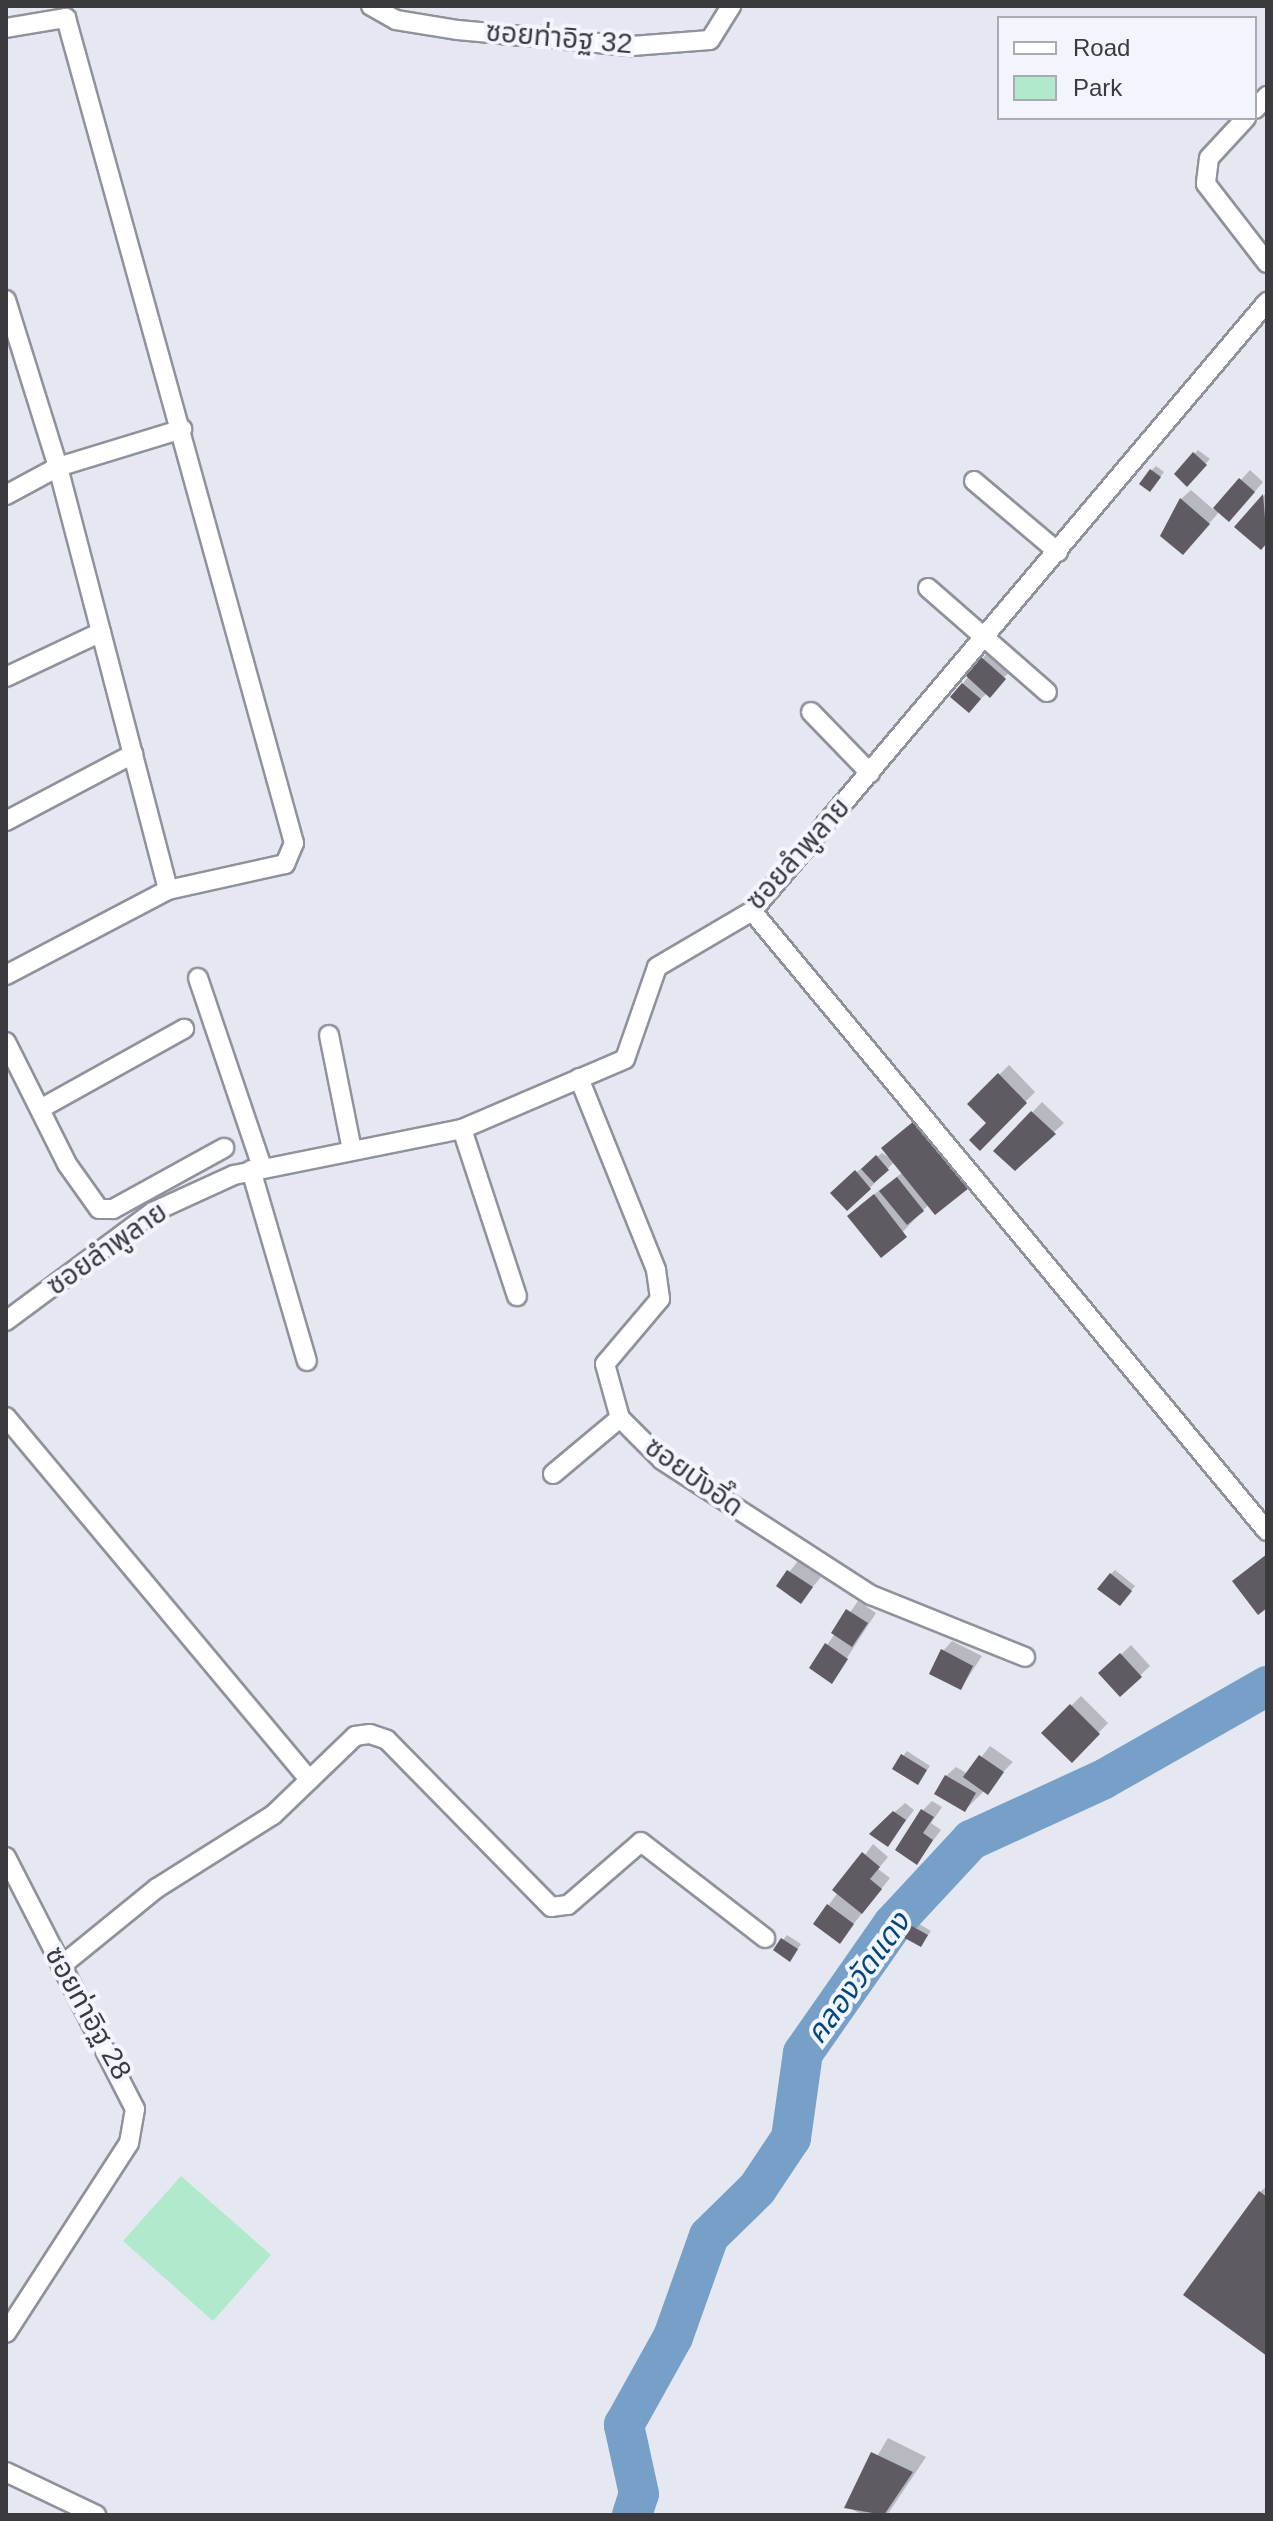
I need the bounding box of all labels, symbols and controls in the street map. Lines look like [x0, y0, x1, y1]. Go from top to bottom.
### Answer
street label: ซอยท่าอิฐ 32 [484, 15, 634, 61]
legend [997, 16, 1257, 120]
text: Road [1073, 34, 1130, 61]
text: Park [1073, 74, 1122, 101]
street label: ซอยลำพูลาย [739, 791, 857, 917]
street label: ซอยลำพูลาย [40, 1195, 174, 1303]
street label: ซอยบังอี๊ด [638, 1430, 750, 1524]
water label: คลองวัดแดง [798, 1905, 918, 2051]
street label: ซอยท่าอิฐ 28 [38, 1941, 138, 2085]

